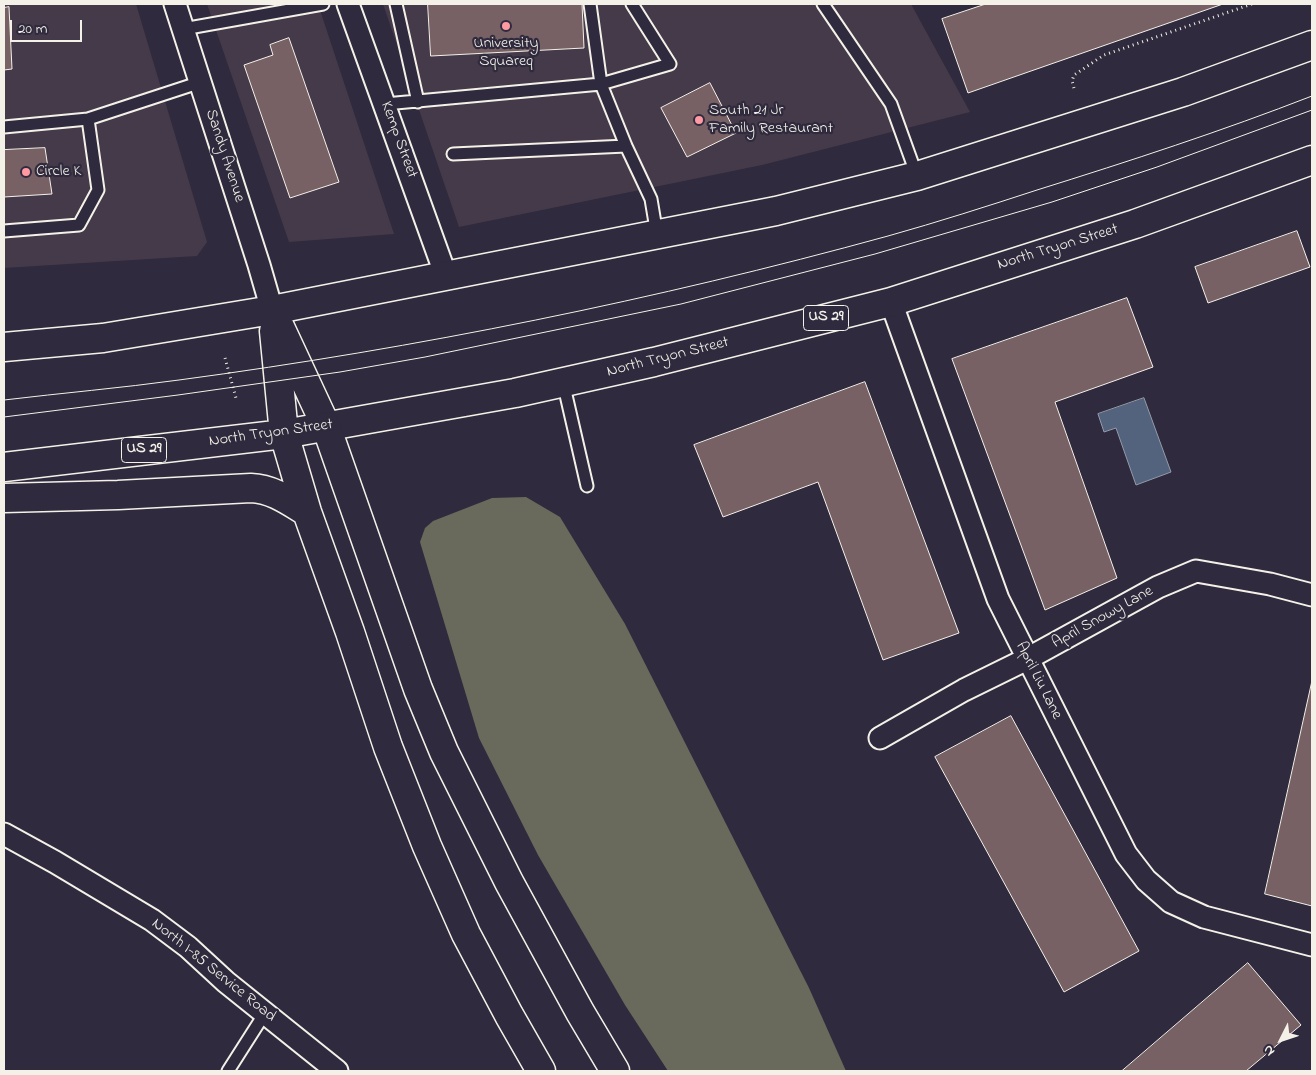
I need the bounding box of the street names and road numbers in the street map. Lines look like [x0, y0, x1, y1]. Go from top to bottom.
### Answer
street label: Kemp Street [375, 99, 421, 181]
street label: Sandy Avenue [200, 107, 248, 205]
street label: North Tryon Street [995, 221, 1121, 275]
road number: US 29 [804, 306, 848, 330]
street label: North Tryon Street [605, 334, 731, 382]
street label: North Tryon Street [208, 416, 334, 452]
road number: US 29 [122, 438, 166, 462]
street label: April Snowy Lane [1049, 582, 1157, 654]
street label: April Liu Lane [1010, 639, 1066, 723]
street label: North I-85 Service Road [147, 915, 279, 1027]

